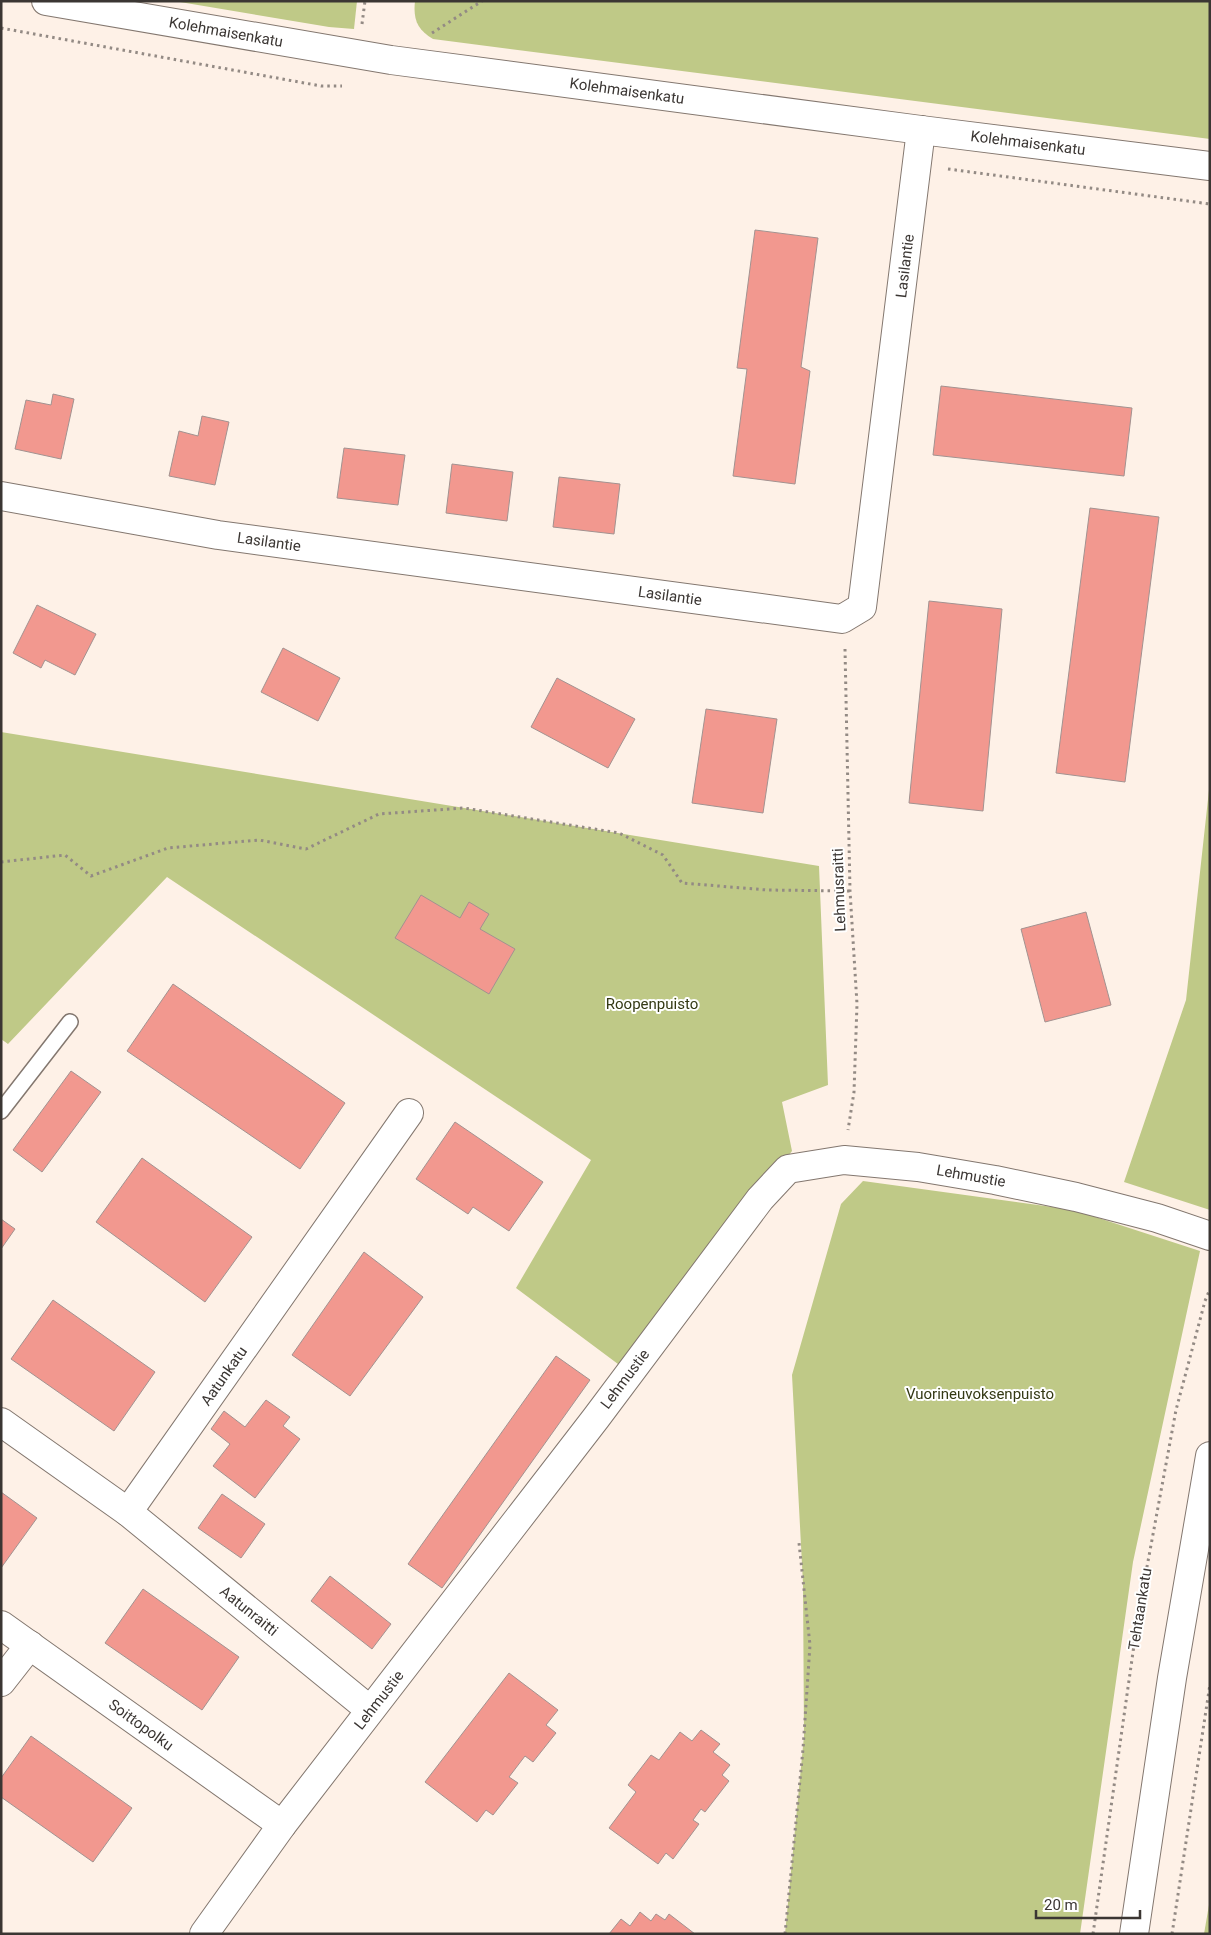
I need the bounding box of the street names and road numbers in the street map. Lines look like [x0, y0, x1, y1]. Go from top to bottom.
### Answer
street label: Kolehmaisenkatu [168, 13, 284, 51]
street label: Kolehmaisenkatu [569, 74, 685, 108]
street label: Kolehmaisenkatu [970, 127, 1086, 159]
street label: Lasilantie [892, 233, 918, 299]
street label: Lasilantie [236, 529, 302, 555]
street label: Lasilantie [637, 583, 703, 609]
street label: Lehmusraitti [829, 848, 849, 932]
street label: Lehmustie [935, 1161, 1007, 1191]
street label: Aatunkatu [197, 1343, 251, 1409]
street label: Lehmustie [597, 1346, 653, 1412]
street label: Tehtaankatu [1125, 1567, 1155, 1651]
street label: Aatunraitti [216, 1582, 282, 1640]
street label: Lehmustie [350, 1667, 408, 1733]
street label: Soittopolku [105, 1695, 177, 1755]

